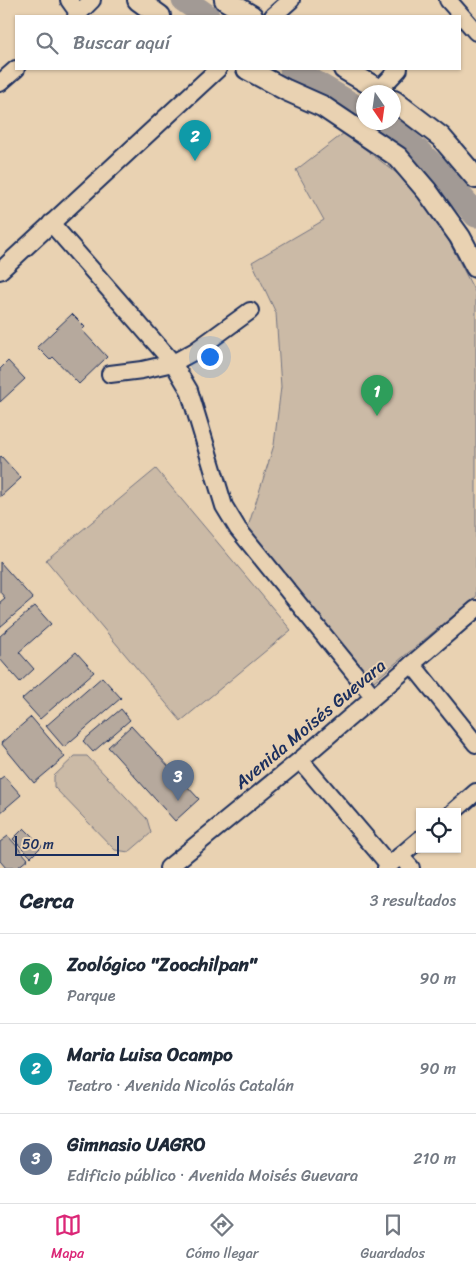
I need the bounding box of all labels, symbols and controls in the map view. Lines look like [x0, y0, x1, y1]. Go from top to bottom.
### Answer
search box [15, 15, 461, 70]
text: Buscar aquí [73, 26, 170, 59]
icon: search [33, 29, 61, 57]
north arrow [356, 85, 401, 130]
pin: 2 [179, 120, 211, 161]
your location [197, 344, 223, 370]
pin: 1 [361, 375, 393, 416]
street label: Avenida Moisés Guevara [226, 651, 393, 798]
pin: 3 [162, 760, 194, 801]
map controls [416, 808, 461, 853]
button: locate [416, 808, 461, 853]
text: 50 m [22, 832, 54, 857]
scale bar [15, 833, 119, 856]
text: Cerca [20, 882, 74, 920]
text: 3 resultados [370, 886, 456, 915]
text: Zoológico "Zoochilpan" [67, 948, 257, 981]
text: 1 [33, 964, 39, 993]
text: 90 m [420, 964, 456, 993]
text: Parque [67, 981, 115, 1010]
text: Maria Luisa Ocampo [67, 1038, 233, 1071]
text: 2 [31, 1054, 41, 1083]
text: 90 m [420, 1054, 456, 1083]
text: Teatro · Avenida Nicolás Catalán [67, 1071, 294, 1100]
text: Gimnasio UAGRO [67, 1128, 206, 1161]
text: 3 [32, 1144, 40, 1173]
text: 210 m [413, 1144, 456, 1173]
text: Edificio público · Avenida Moisés Guevara [67, 1161, 358, 1190]
tab: Mapa [51, 1211, 84, 1266]
tab: Cómo llegar [186, 1211, 258, 1266]
tab: Guardados [361, 1211, 425, 1266]

